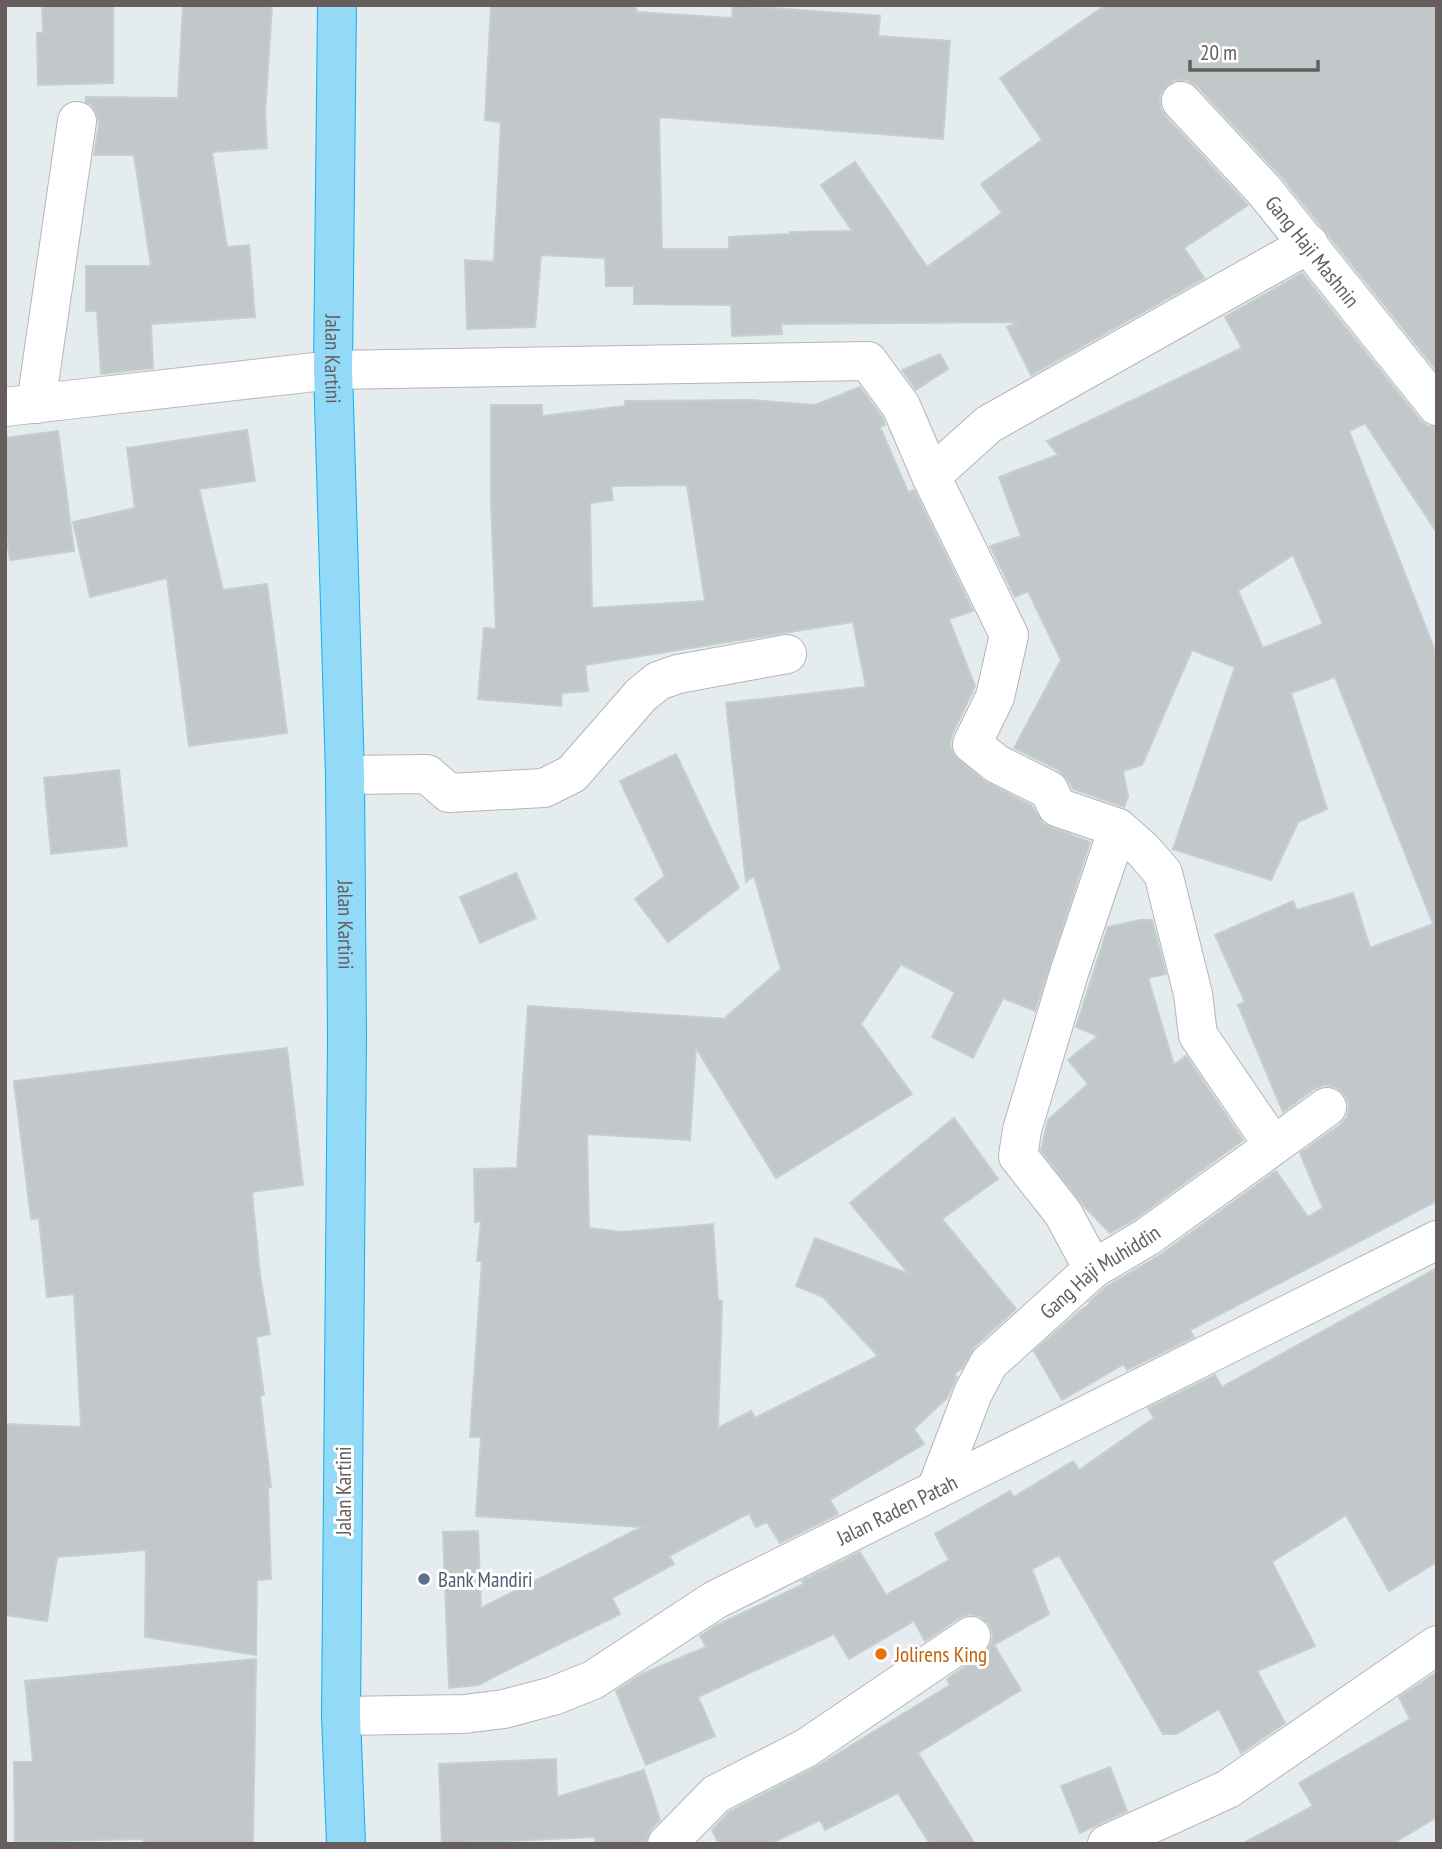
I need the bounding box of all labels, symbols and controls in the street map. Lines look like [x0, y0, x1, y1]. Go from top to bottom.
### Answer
scale bar [1190, 28, 1318, 72]
text: 20 m [1200, 39, 1237, 66]
street label: Gang Haji Mashnin [1260, 190, 1366, 313]
street label: Jalan Kartini [319, 313, 347, 404]
street label: Jalan Kartini [332, 879, 360, 969]
street label: Gang Haji Muhiddin [1034, 1219, 1165, 1324]
street label: Jalan Kartini [330, 1446, 357, 1537]
street label: Jalan Raden Patah [831, 1468, 961, 1551]
place label: Bank Mandiri [438, 1566, 533, 1593]
marker: Bank Mandiri [416, 1571, 432, 1587]
place label: Jolirens King [894, 1641, 987, 1668]
marker: Jolirens King [873, 1646, 889, 1662]

